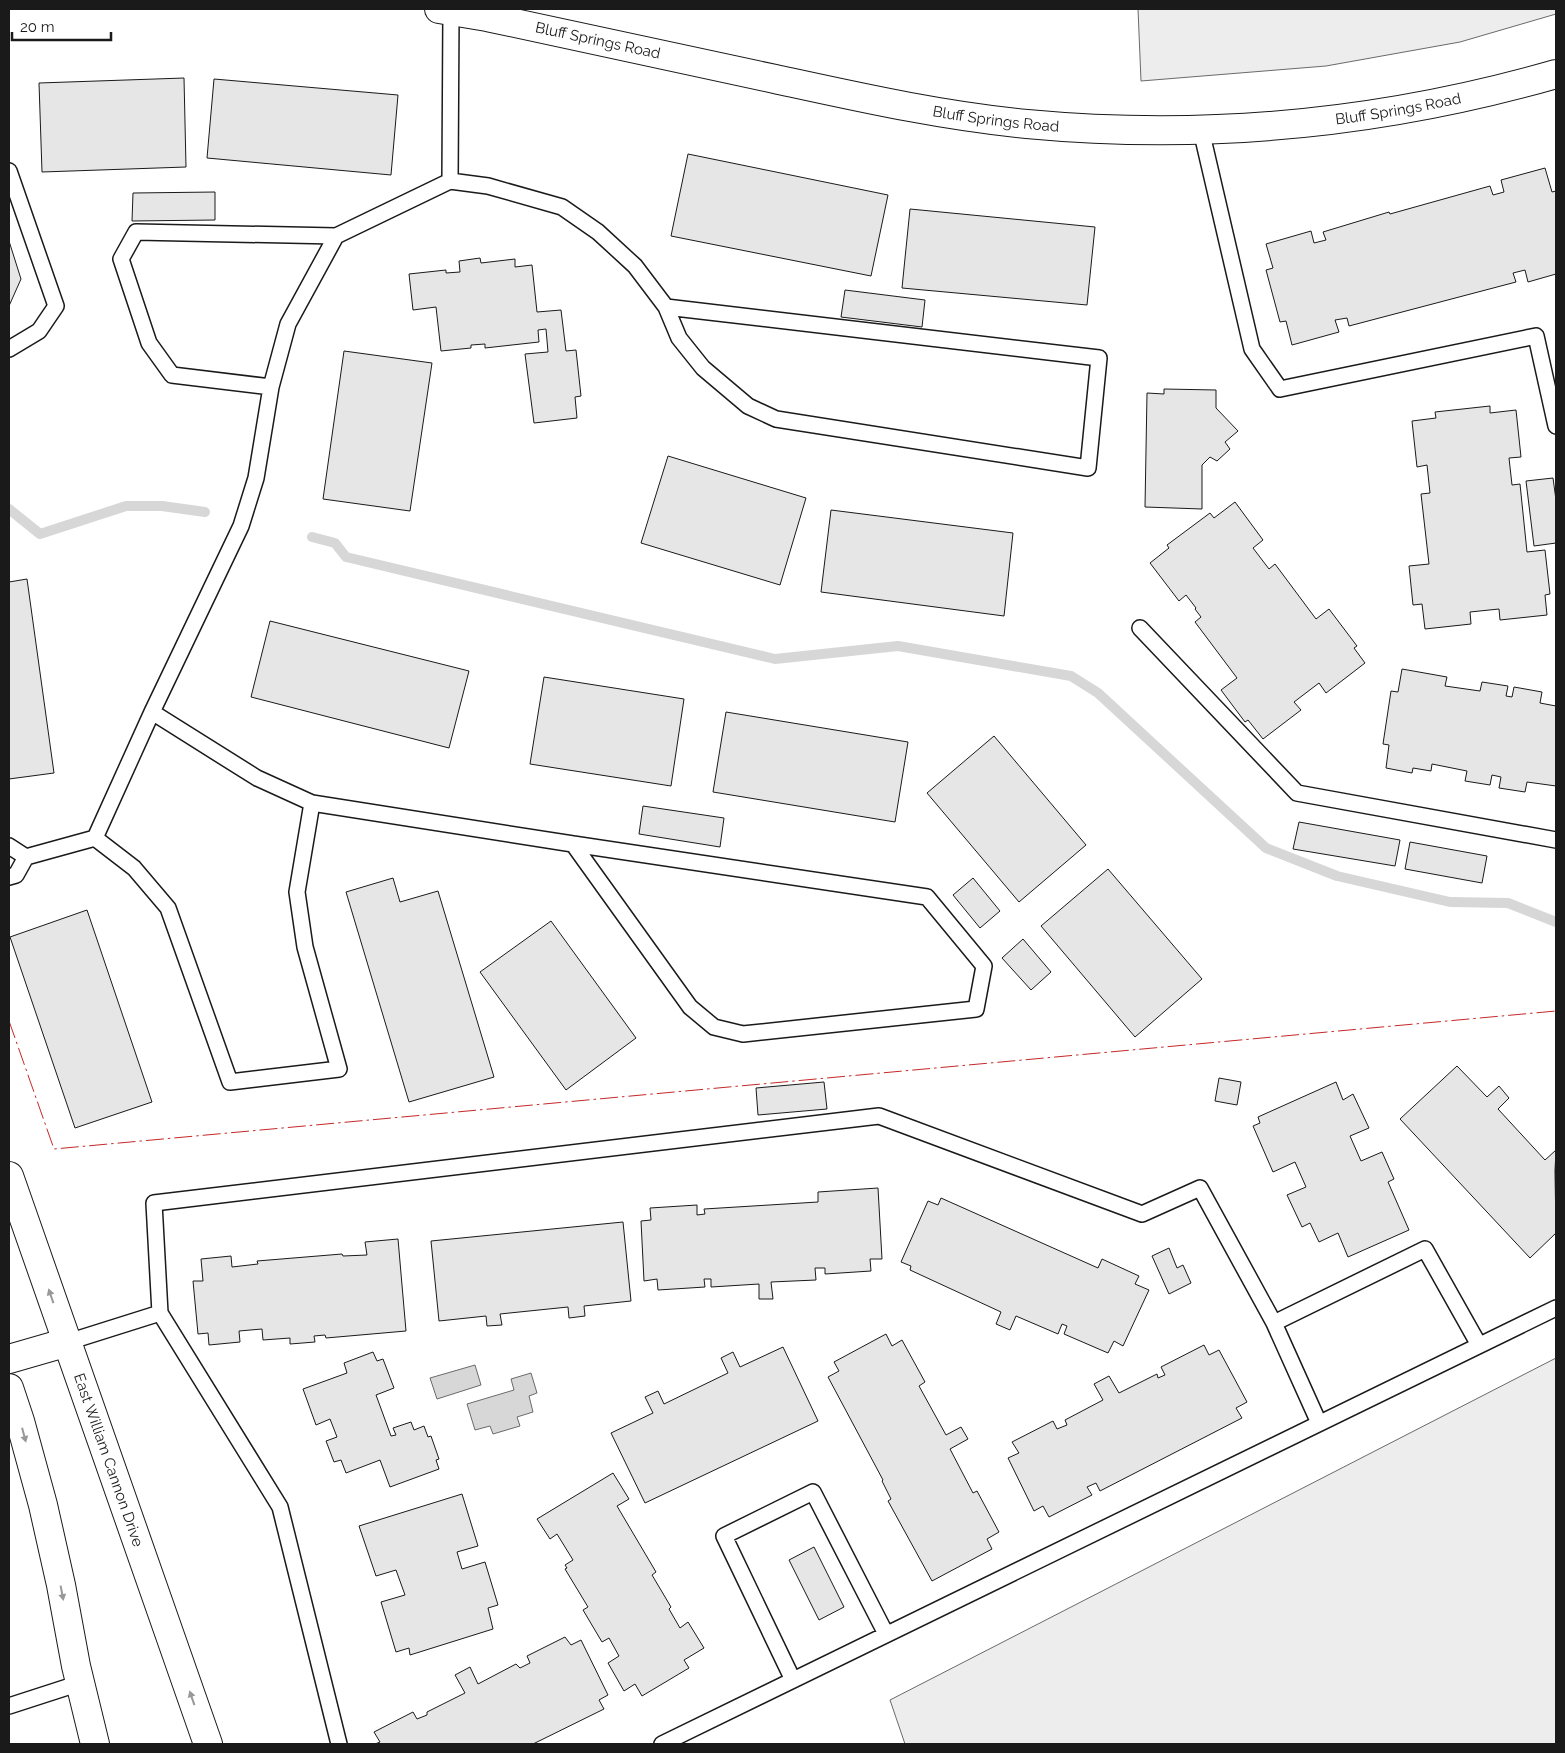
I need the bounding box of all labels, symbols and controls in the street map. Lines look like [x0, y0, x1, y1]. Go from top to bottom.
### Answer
scale bar [12, 10, 111, 42]
text: 20 m [20, 18, 55, 36]
street label: Bluff Springs Road [534, 18, 662, 63]
street label: Bluff Springs Road [1334, 89, 1463, 129]
street label: Bluff Springs Road [931, 102, 1060, 136]
one-way arrow [47, 1289, 54, 1304]
street label: East William Cannon Drive [70, 1371, 147, 1549]
one-way arrow [20, 1427, 28, 1442]
one-way arrow [59, 1585, 67, 1601]
one-way arrow [188, 1691, 195, 1706]

